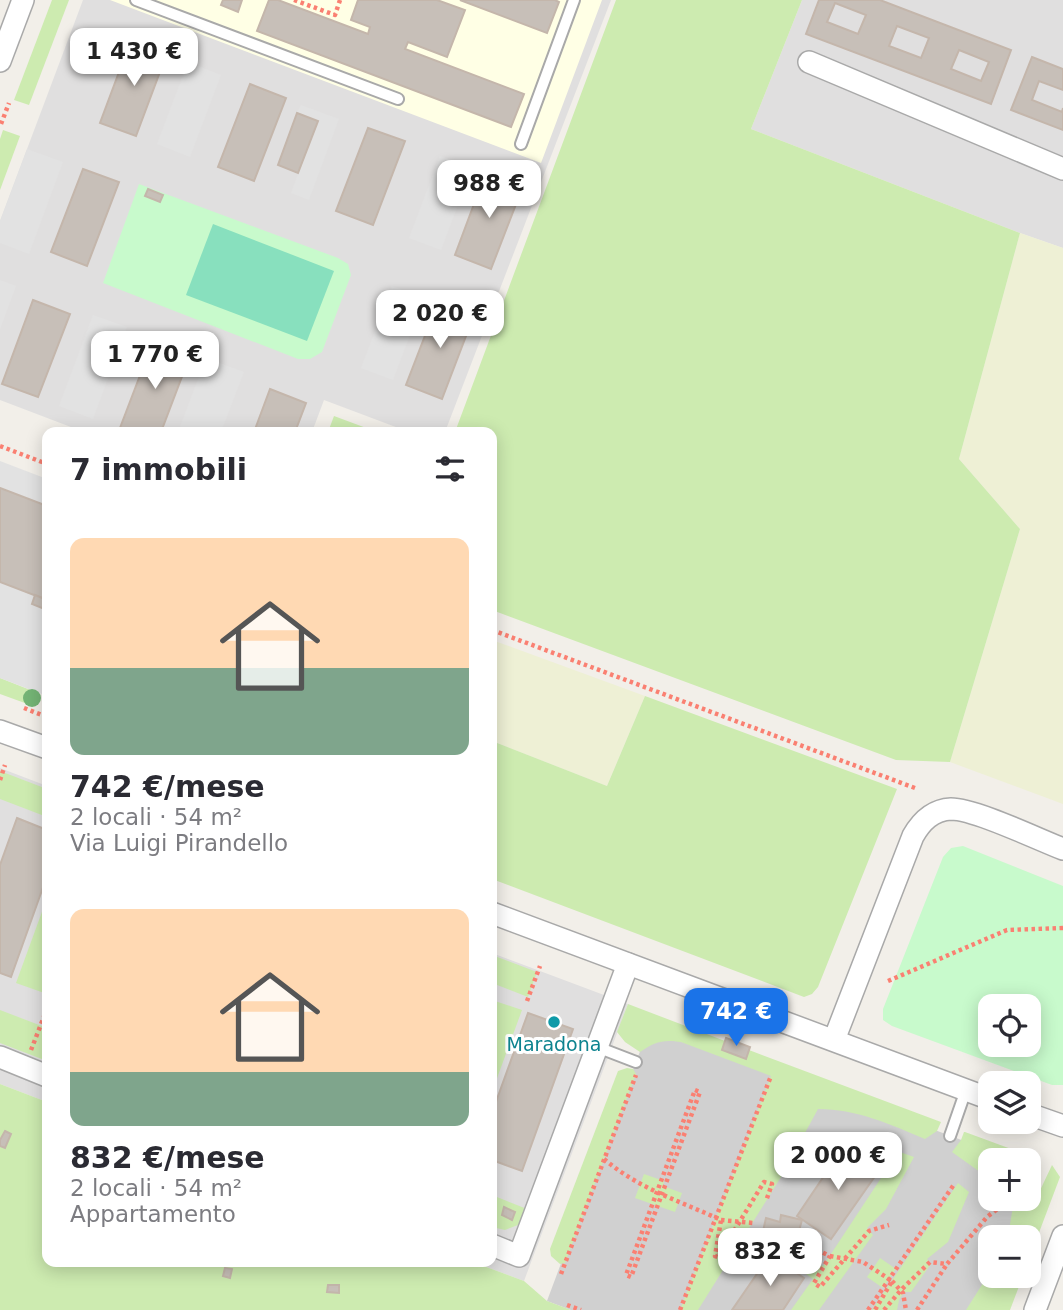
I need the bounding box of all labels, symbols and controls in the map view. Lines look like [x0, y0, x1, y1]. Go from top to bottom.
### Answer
pin: 1 430 € [69, 28, 199, 88]
text: 1 430 € [86, 38, 182, 64]
pin: 988 € [440, 160, 538, 220]
text: 988 € [453, 170, 525, 196]
pin: 2 020 € [375, 290, 505, 350]
text: 2 020 € [392, 300, 488, 326]
pin: 1 770 € [90, 332, 220, 391]
text: 1 770 € [107, 341, 203, 367]
icon: filters [431, 450, 469, 488]
text: 7 immobili [70, 452, 247, 487]
icon: home [207, 583, 333, 709]
text: 742 €/mese [70, 769, 265, 804]
text: 2 locali · 54 m² [70, 804, 242, 830]
text: Via Luigi Pirandello [70, 830, 288, 856]
icon: home [207, 954, 333, 1080]
pin: 742 € [687, 988, 785, 1048]
map controls [978, 994, 1041, 1288]
button: locate [978, 994, 1041, 1057]
text: 742 € [700, 998, 772, 1024]
marker: Maradona [546, 1014, 562, 1030]
place label: Maradona [507, 1033, 601, 1055]
button: layers [978, 1071, 1041, 1134]
pin: 2 000 € [773, 1132, 903, 1192]
text: 832 €/mese [70, 1140, 265, 1175]
text: 2 000 € [790, 1142, 886, 1168]
button: + [978, 1148, 1041, 1211]
text: 2 locali · 54 m² [70, 1175, 242, 1201]
text: Appartamento [70, 1201, 236, 1227]
button: − [978, 1225, 1041, 1288]
pin: 832 € [721, 1228, 819, 1288]
text: 832 € [734, 1238, 806, 1264]

